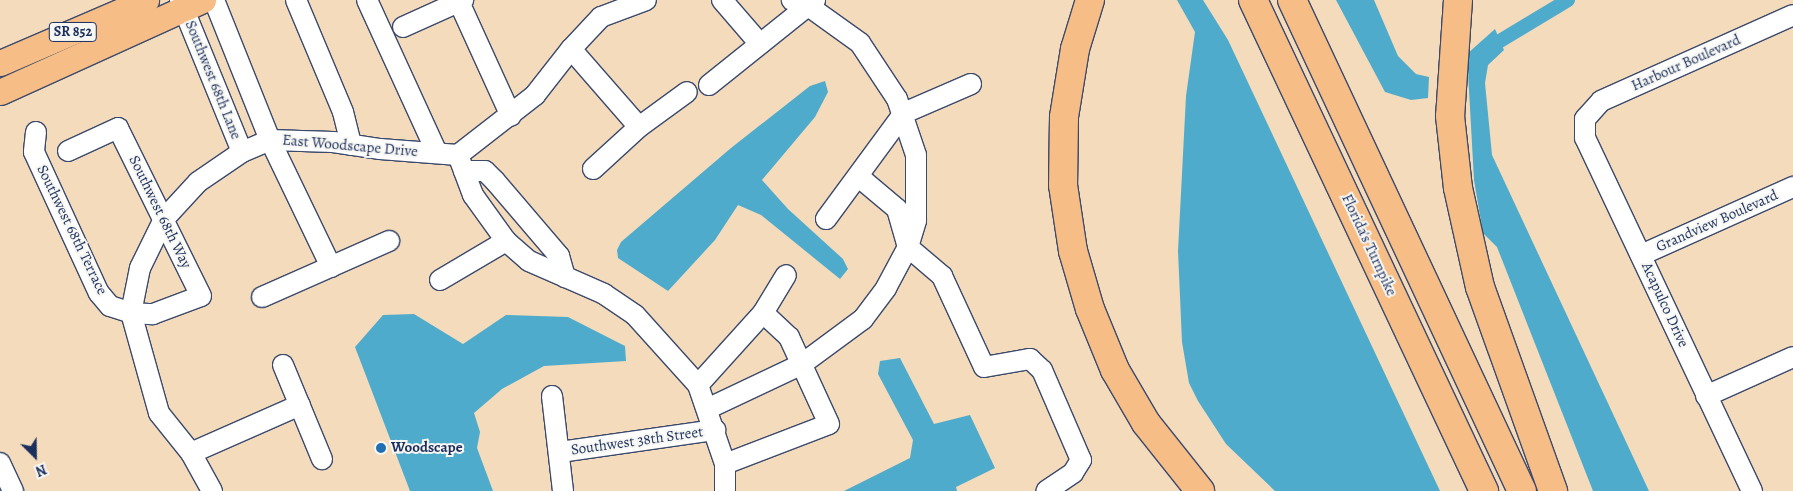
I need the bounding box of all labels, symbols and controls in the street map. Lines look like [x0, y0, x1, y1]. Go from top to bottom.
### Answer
street label: Southwest 68th Lane [181, 18, 245, 142]
road number: SR 852 [48, 21, 98, 44]
street label: Harbour Boulevard [1629, 31, 1743, 95]
street label: East Woodscape Drive [282, 131, 418, 161]
street label: Southwest 68th Way [125, 153, 195, 271]
street label: Southwest 68th Terrace [33, 162, 111, 298]
street label: Grandview Boulevard [1653, 186, 1781, 256]
street label: Florida's Turnpike [1338, 191, 1400, 299]
street label: Acapulco Drive [1637, 260, 1693, 350]
street label: Southwest 38th Street [570, 423, 704, 459]
north arrow [10, 431, 60, 481]
place label: Woodscape [391, 439, 463, 457]
marker: Woodscape [375, 442, 387, 454]
text: N [33, 460, 49, 481]

